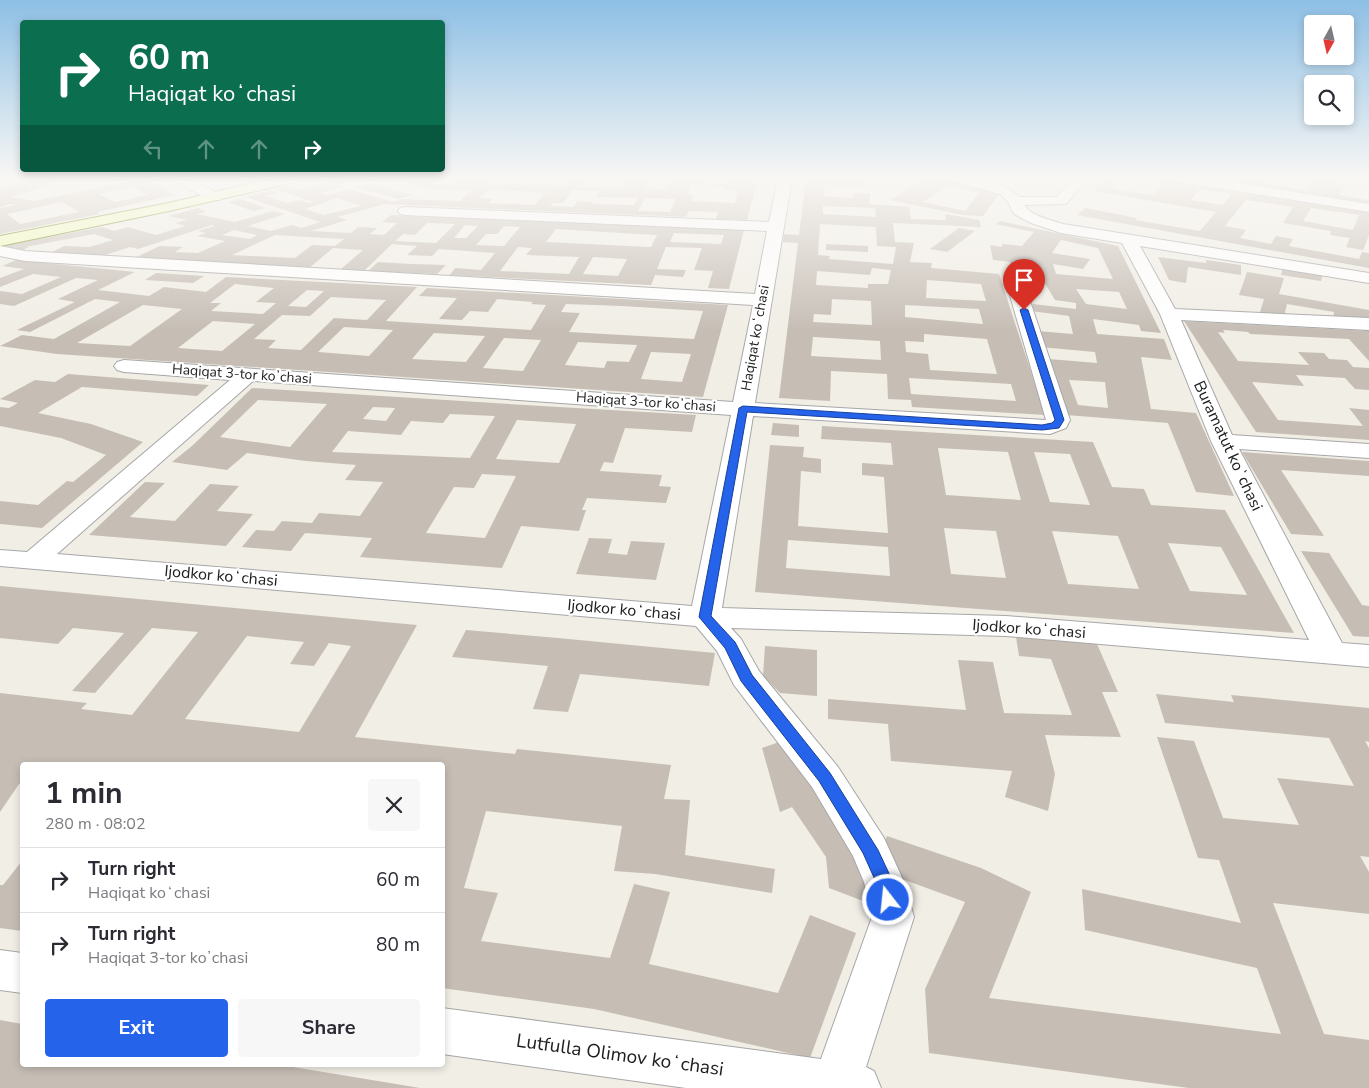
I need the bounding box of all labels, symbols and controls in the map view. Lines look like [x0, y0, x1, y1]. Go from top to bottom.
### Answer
north arrow [1304, 15, 1354, 65]
map controls [1304, 15, 1354, 125]
text: 60 m [128, 34, 210, 81]
icon: right [45, 40, 110, 105]
button: search [1304, 75, 1354, 125]
text: Haqiqat koʻchasi [128, 79, 296, 109]
icon: left [139, 135, 167, 163]
icon: ahead [192, 135, 220, 163]
icon: ahead [245, 135, 273, 163]
icon: right [298, 135, 326, 163]
pin [1003, 259, 1045, 310]
icon: arrive [1010, 266, 1038, 294]
street label: Haqiqat koʻchasi [736, 284, 774, 392]
street label: Haqiqat 3-tor koʼchasi [171, 360, 313, 388]
street label: Buramatut koʻchasi [1188, 377, 1268, 515]
street label: Haqiqat 3-tor koʼchasi [575, 388, 717, 416]
street label: Ijodkor koʻchasi [163, 560, 279, 592]
street label: Ijodkor koʻchasi [566, 594, 682, 626]
street label: Ijodkor koʻchasi [972, 614, 1086, 644]
text: 1 min [45, 773, 123, 814]
button: close [368, 779, 420, 831]
text: 280 m · 08:02 [45, 813, 146, 835]
text: Turn right [88, 856, 175, 882]
icon: right [45, 866, 73, 894]
text: 60 m [376, 867, 420, 893]
position arrow [861, 873, 913, 925]
text: Haqiqat koʻchasi [88, 882, 210, 904]
text: Turn right [88, 921, 175, 947]
icon: right [45, 931, 73, 959]
text: 80 m [376, 932, 420, 958]
text: Haqiqat 3-tor koʼchasi [88, 947, 248, 969]
button: Exit [45, 999, 228, 1057]
button: Share [238, 999, 420, 1057]
street label: Lutfulla Olimov koʻchasi [515, 1028, 725, 1082]

